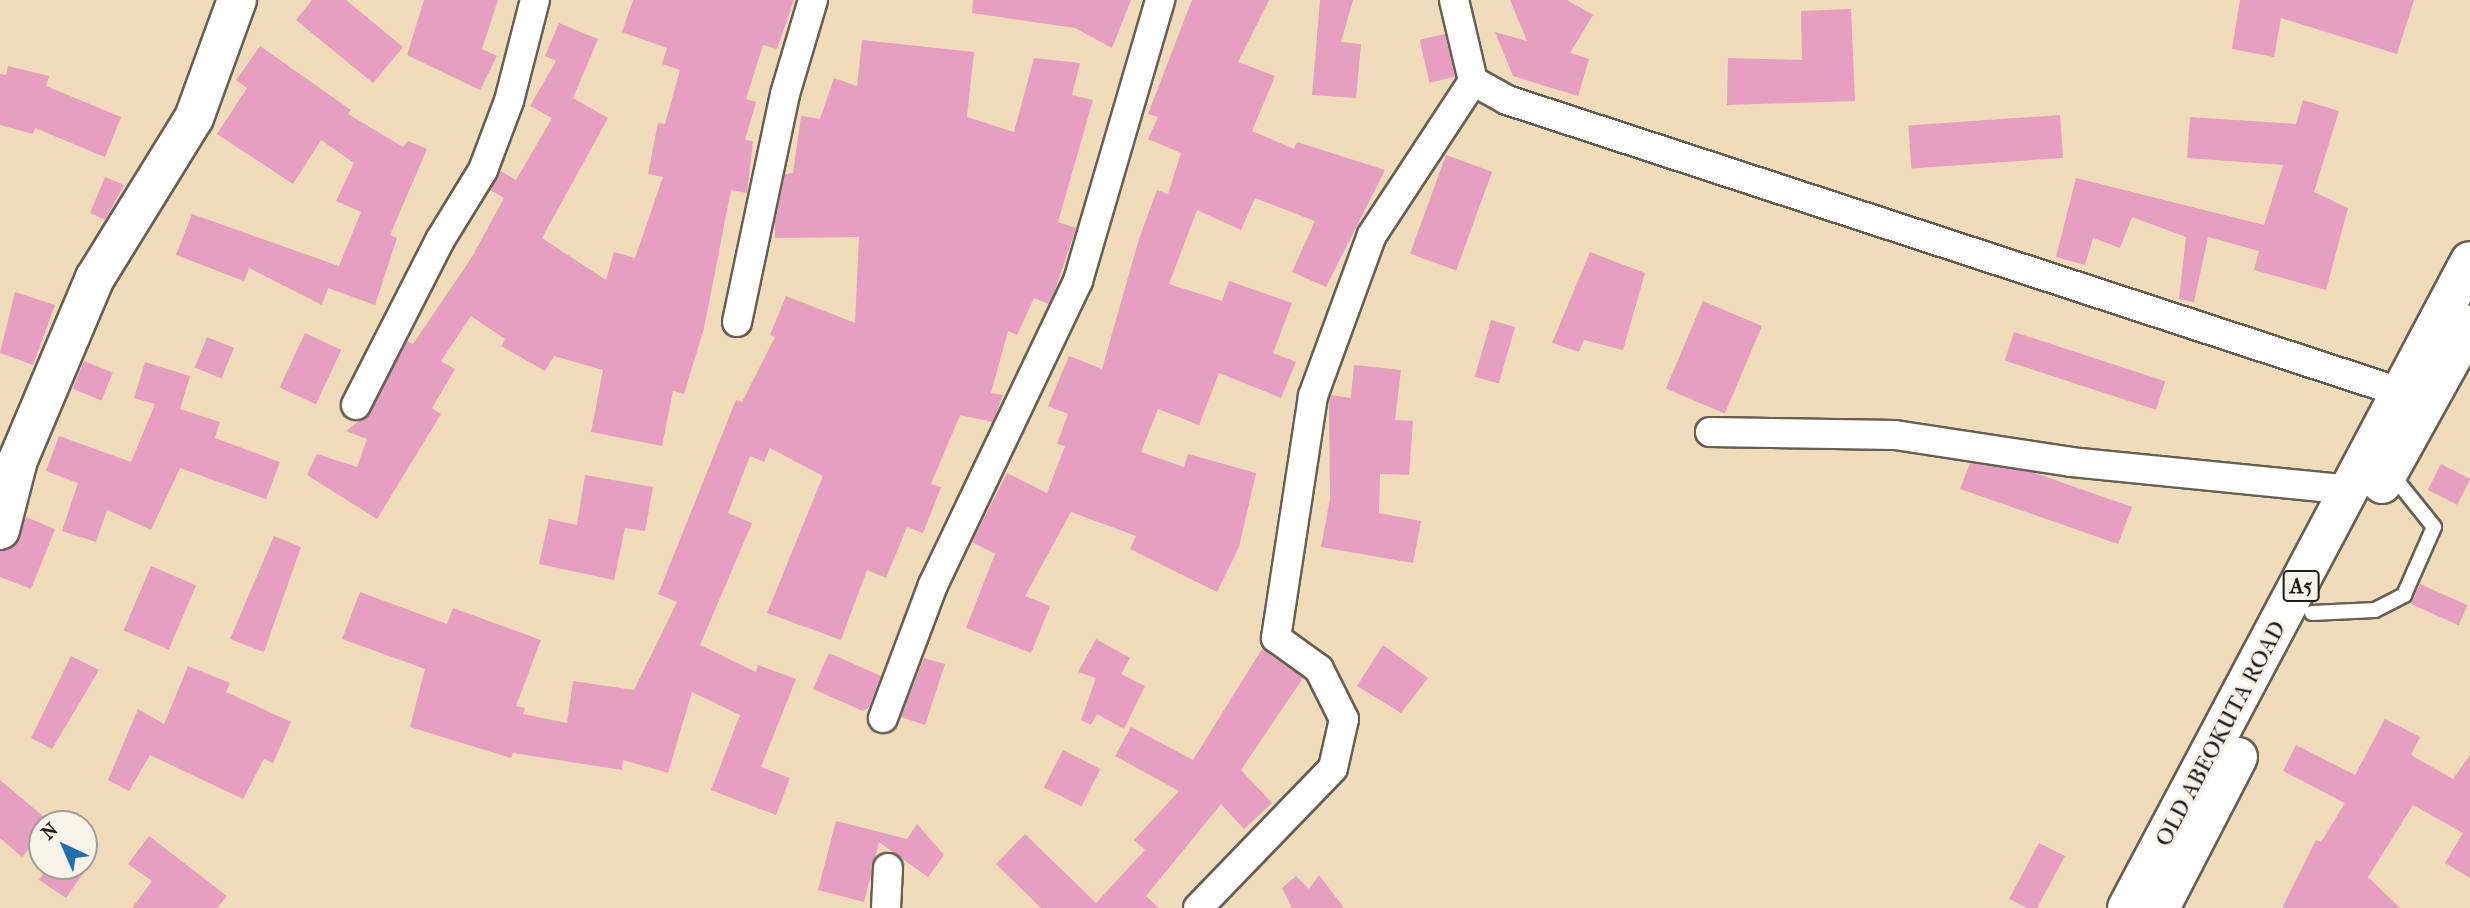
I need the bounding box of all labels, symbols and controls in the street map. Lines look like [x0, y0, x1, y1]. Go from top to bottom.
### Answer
road number: A5 [2282, 568, 2320, 604]
street label: OLD ABEOKUTA ROAD [2150, 617, 2292, 851]
north arrow [28, 810, 98, 880]
text: N [37, 818, 63, 844]

